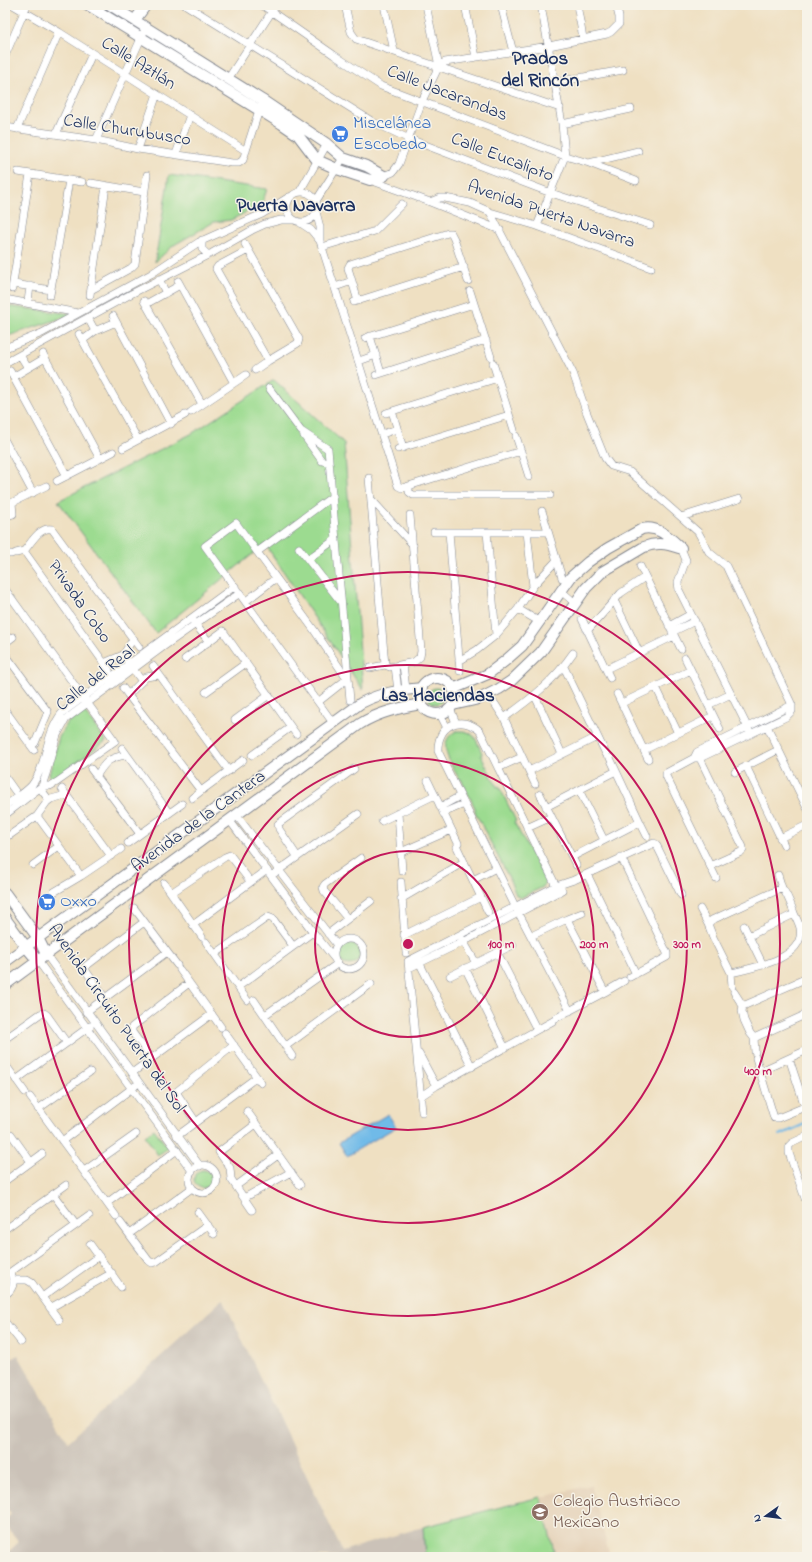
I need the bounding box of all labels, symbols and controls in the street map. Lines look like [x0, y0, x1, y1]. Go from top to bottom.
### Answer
street label: Calle Aztlán [96, 31, 181, 97]
district label: Prados del Rincón [501, 46, 579, 95]
street label: Calle Jacarandas [383, 59, 511, 129]
street label: Calle Churubusco [61, 108, 193, 154]
place label: Miscelánea Escobedo [353, 111, 431, 158]
supermarket icon: Miscelánea Escobedo [330, 124, 350, 144]
street label: Calle Eucalipto [447, 126, 557, 190]
street label: Avenida Puerta Navarra [464, 174, 638, 256]
district label: Puerta Navarra [236, 193, 356, 220]
street label: Privada Cobo [41, 555, 117, 649]
street label: Calle del Real [51, 640, 141, 718]
district label: Las Haciendas [381, 683, 495, 710]
street label: Avenida de la Cantera [126, 764, 272, 880]
place label: Oxxo [60, 889, 97, 915]
supermarket icon: Oxxo [37, 892, 57, 912]
street label: Avenida Circuito Puerta del Sol [41, 919, 191, 1119]
text: 100 m [488, 936, 515, 954]
text: 200 m [579, 936, 609, 954]
text: 300 m [672, 936, 702, 954]
centre of rings [401, 937, 415, 951]
text: 400 m [743, 1063, 772, 1081]
place label: Colegio Austriaco Mexicano [553, 1489, 680, 1536]
north arrow [746, 1496, 786, 1536]
school or university icon: Colegio Austriaco Mexicano [530, 1502, 550, 1522]
text: N [749, 1513, 766, 1524]

